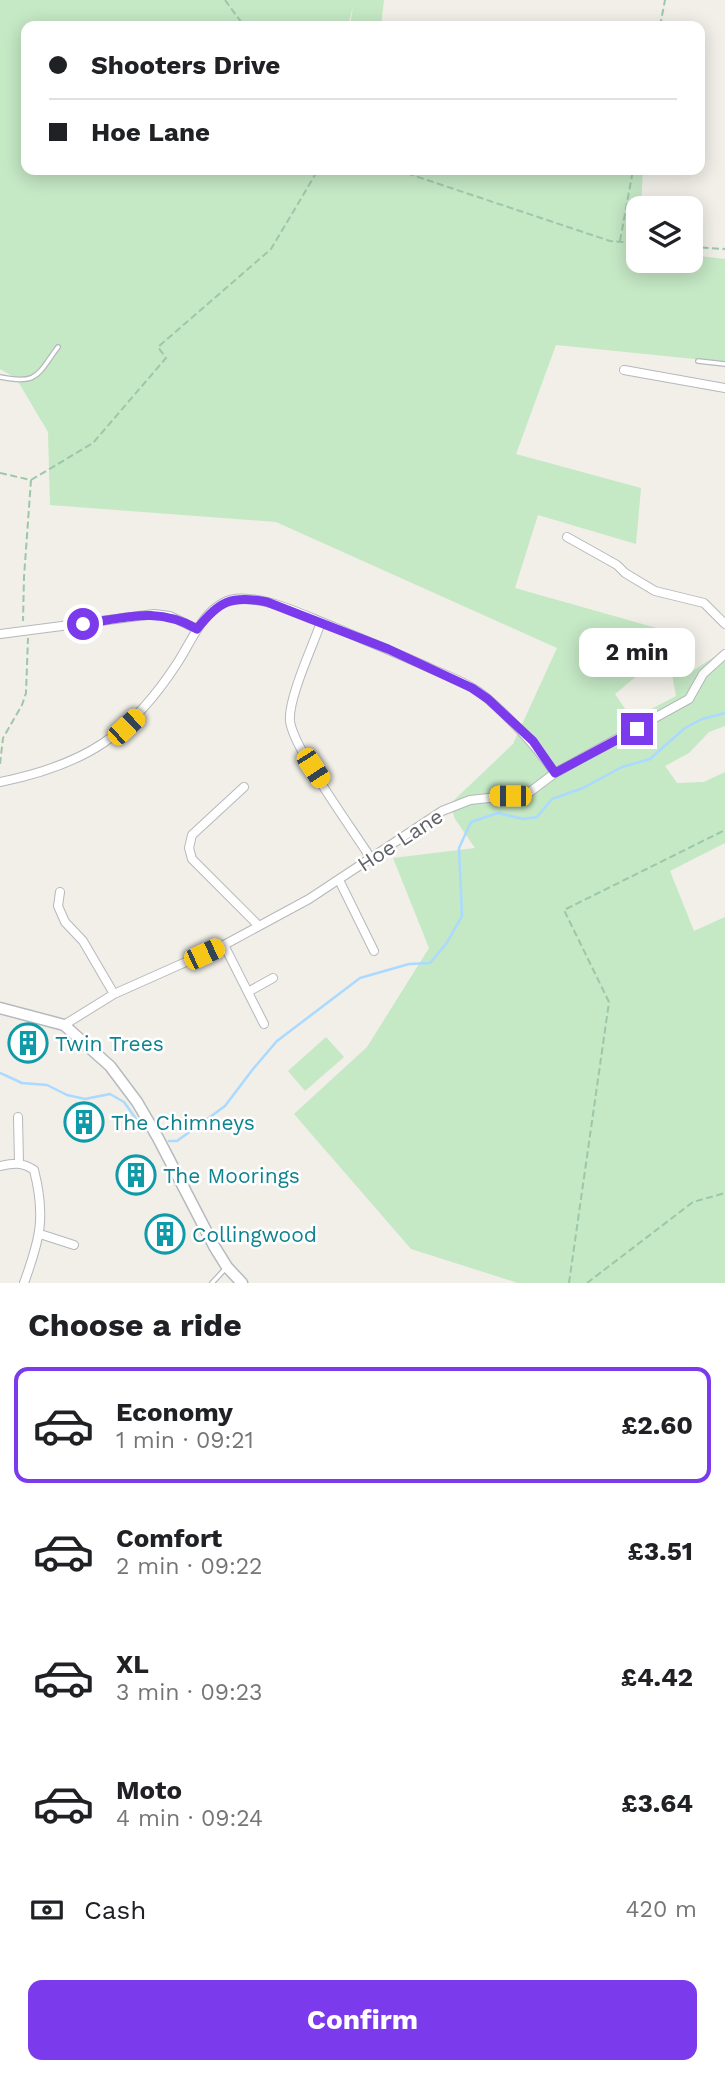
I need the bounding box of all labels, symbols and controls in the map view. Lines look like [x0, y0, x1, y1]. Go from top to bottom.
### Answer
text: Shooters Drive [91, 50, 280, 80]
text: Hoe Lane [91, 117, 210, 147]
map controls [626, 196, 703, 273]
button: layers [626, 196, 703, 273]
route start [67, 608, 99, 640]
callout: 2 min [579, 628, 695, 676]
text: 2 min [606, 639, 668, 666]
car [104, 705, 149, 749]
route end [621, 713, 653, 745]
car [293, 745, 334, 791]
car [490, 786, 532, 807]
street label: Hoe Lane [353, 803, 447, 877]
car [181, 936, 228, 972]
building icon: Twin Trees [7, 1022, 49, 1064]
place label: Twin Trees [55, 1031, 164, 1056]
building icon: The Chimneys [63, 1101, 105, 1143]
place label: The Chimneys [111, 1110, 255, 1135]
building icon: The Moorings [115, 1154, 157, 1196]
place label: The Moorings [163, 1163, 300, 1188]
building icon: Collingwood [144, 1213, 186, 1255]
place label: Collingwood [192, 1222, 317, 1247]
text: Choose a ride [28, 1306, 242, 1344]
icon: car [32, 1394, 95, 1457]
text: Economy [116, 1397, 233, 1427]
text: £2.60 [621, 1410, 693, 1440]
text: 1 min · 09:21 [116, 1427, 254, 1454]
icon: car [32, 1520, 95, 1583]
text: Comfort [116, 1523, 222, 1553]
text: £3.51 [628, 1536, 693, 1566]
text: 2 min · 09:22 [116, 1553, 263, 1580]
icon: car [32, 1646, 95, 1709]
text: XL [116, 1649, 149, 1679]
text: £4.42 [621, 1662, 693, 1692]
text: 3 min · 09:23 [116, 1679, 263, 1706]
icon: car [32, 1772, 95, 1835]
text: Moto [116, 1775, 182, 1805]
text: £3.64 [621, 1788, 693, 1818]
text: 4 min · 09:24 [116, 1805, 263, 1832]
icon: cash [28, 1891, 66, 1929]
text: Cash [84, 1895, 146, 1925]
text: 420 m [625, 1896, 697, 1923]
button: Confirm [28, 1980, 697, 2060]

